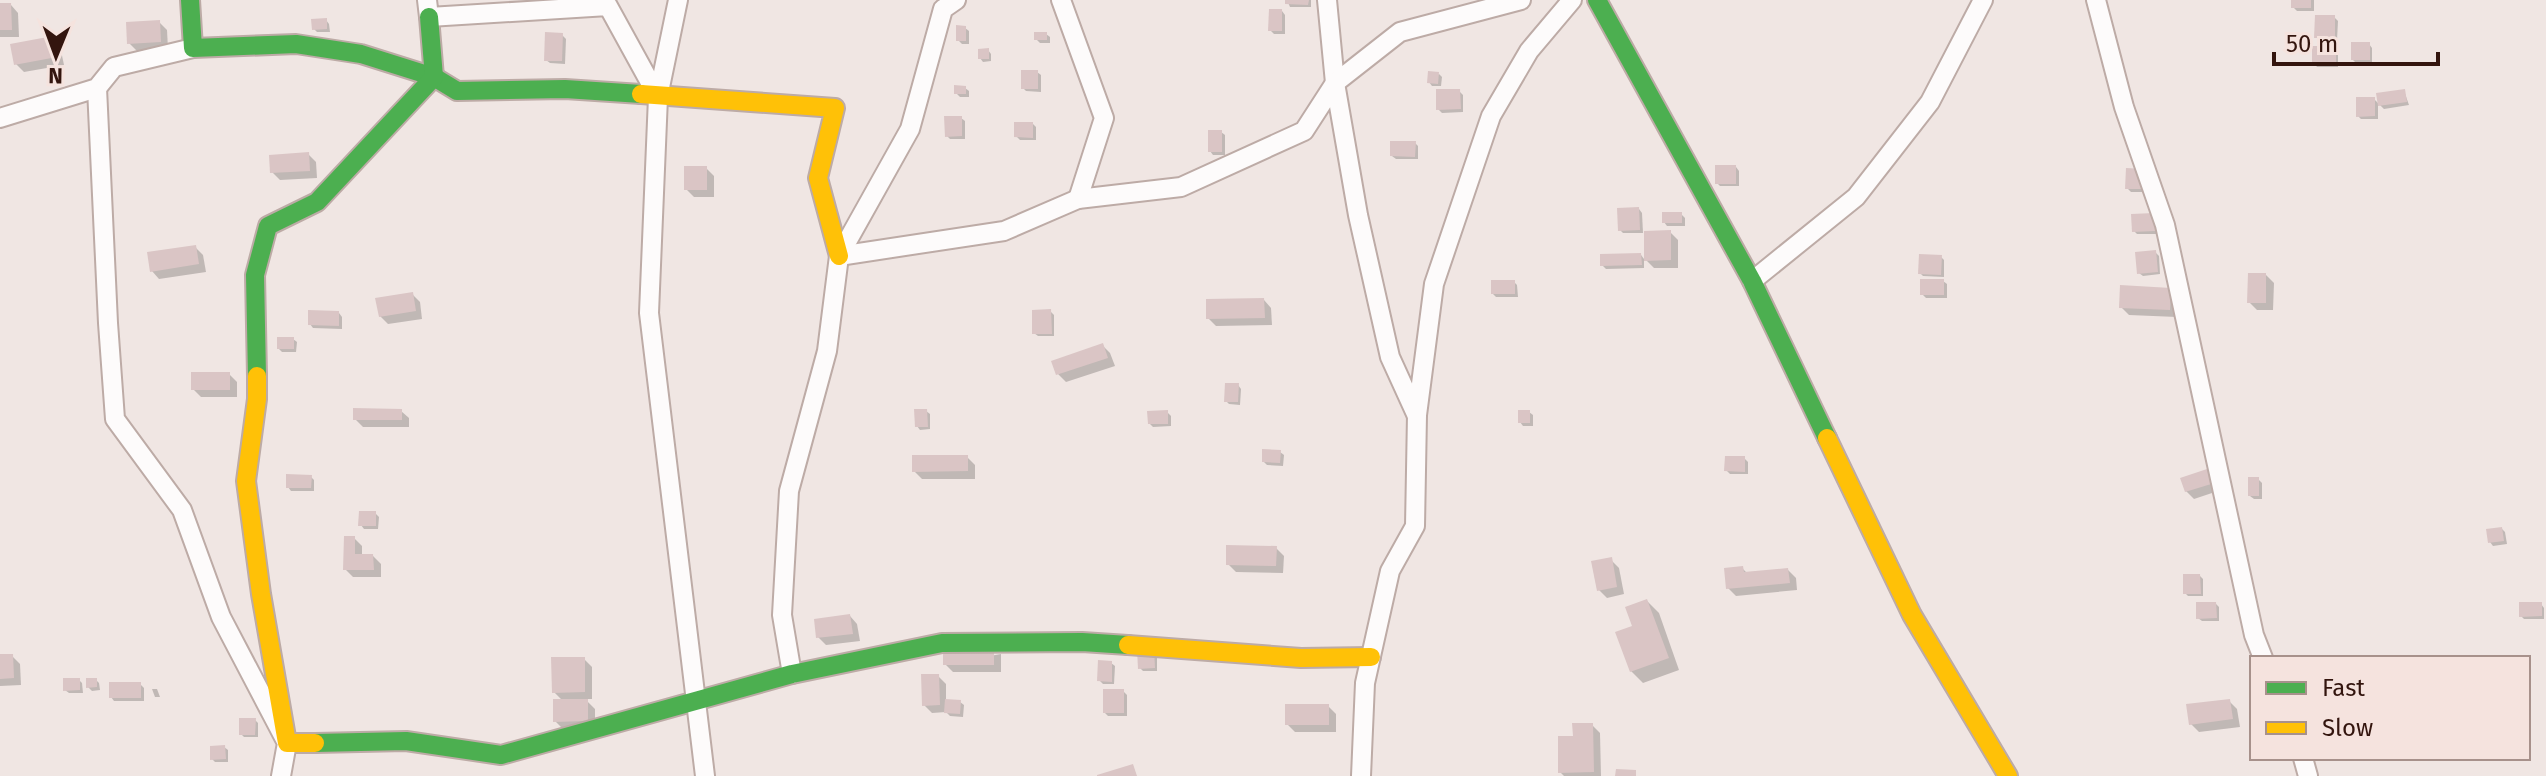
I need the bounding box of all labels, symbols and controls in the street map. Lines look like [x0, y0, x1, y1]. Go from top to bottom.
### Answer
north arrow [16, 16, 96, 96]
scale bar [2274, 16, 2438, 66]
text: 50 m [2286, 30, 2338, 58]
text: N [48, 62, 63, 89]
legend [2250, 656, 2530, 760]
text: Fast [2322, 674, 2365, 702]
text: Slow [2322, 714, 2373, 742]

